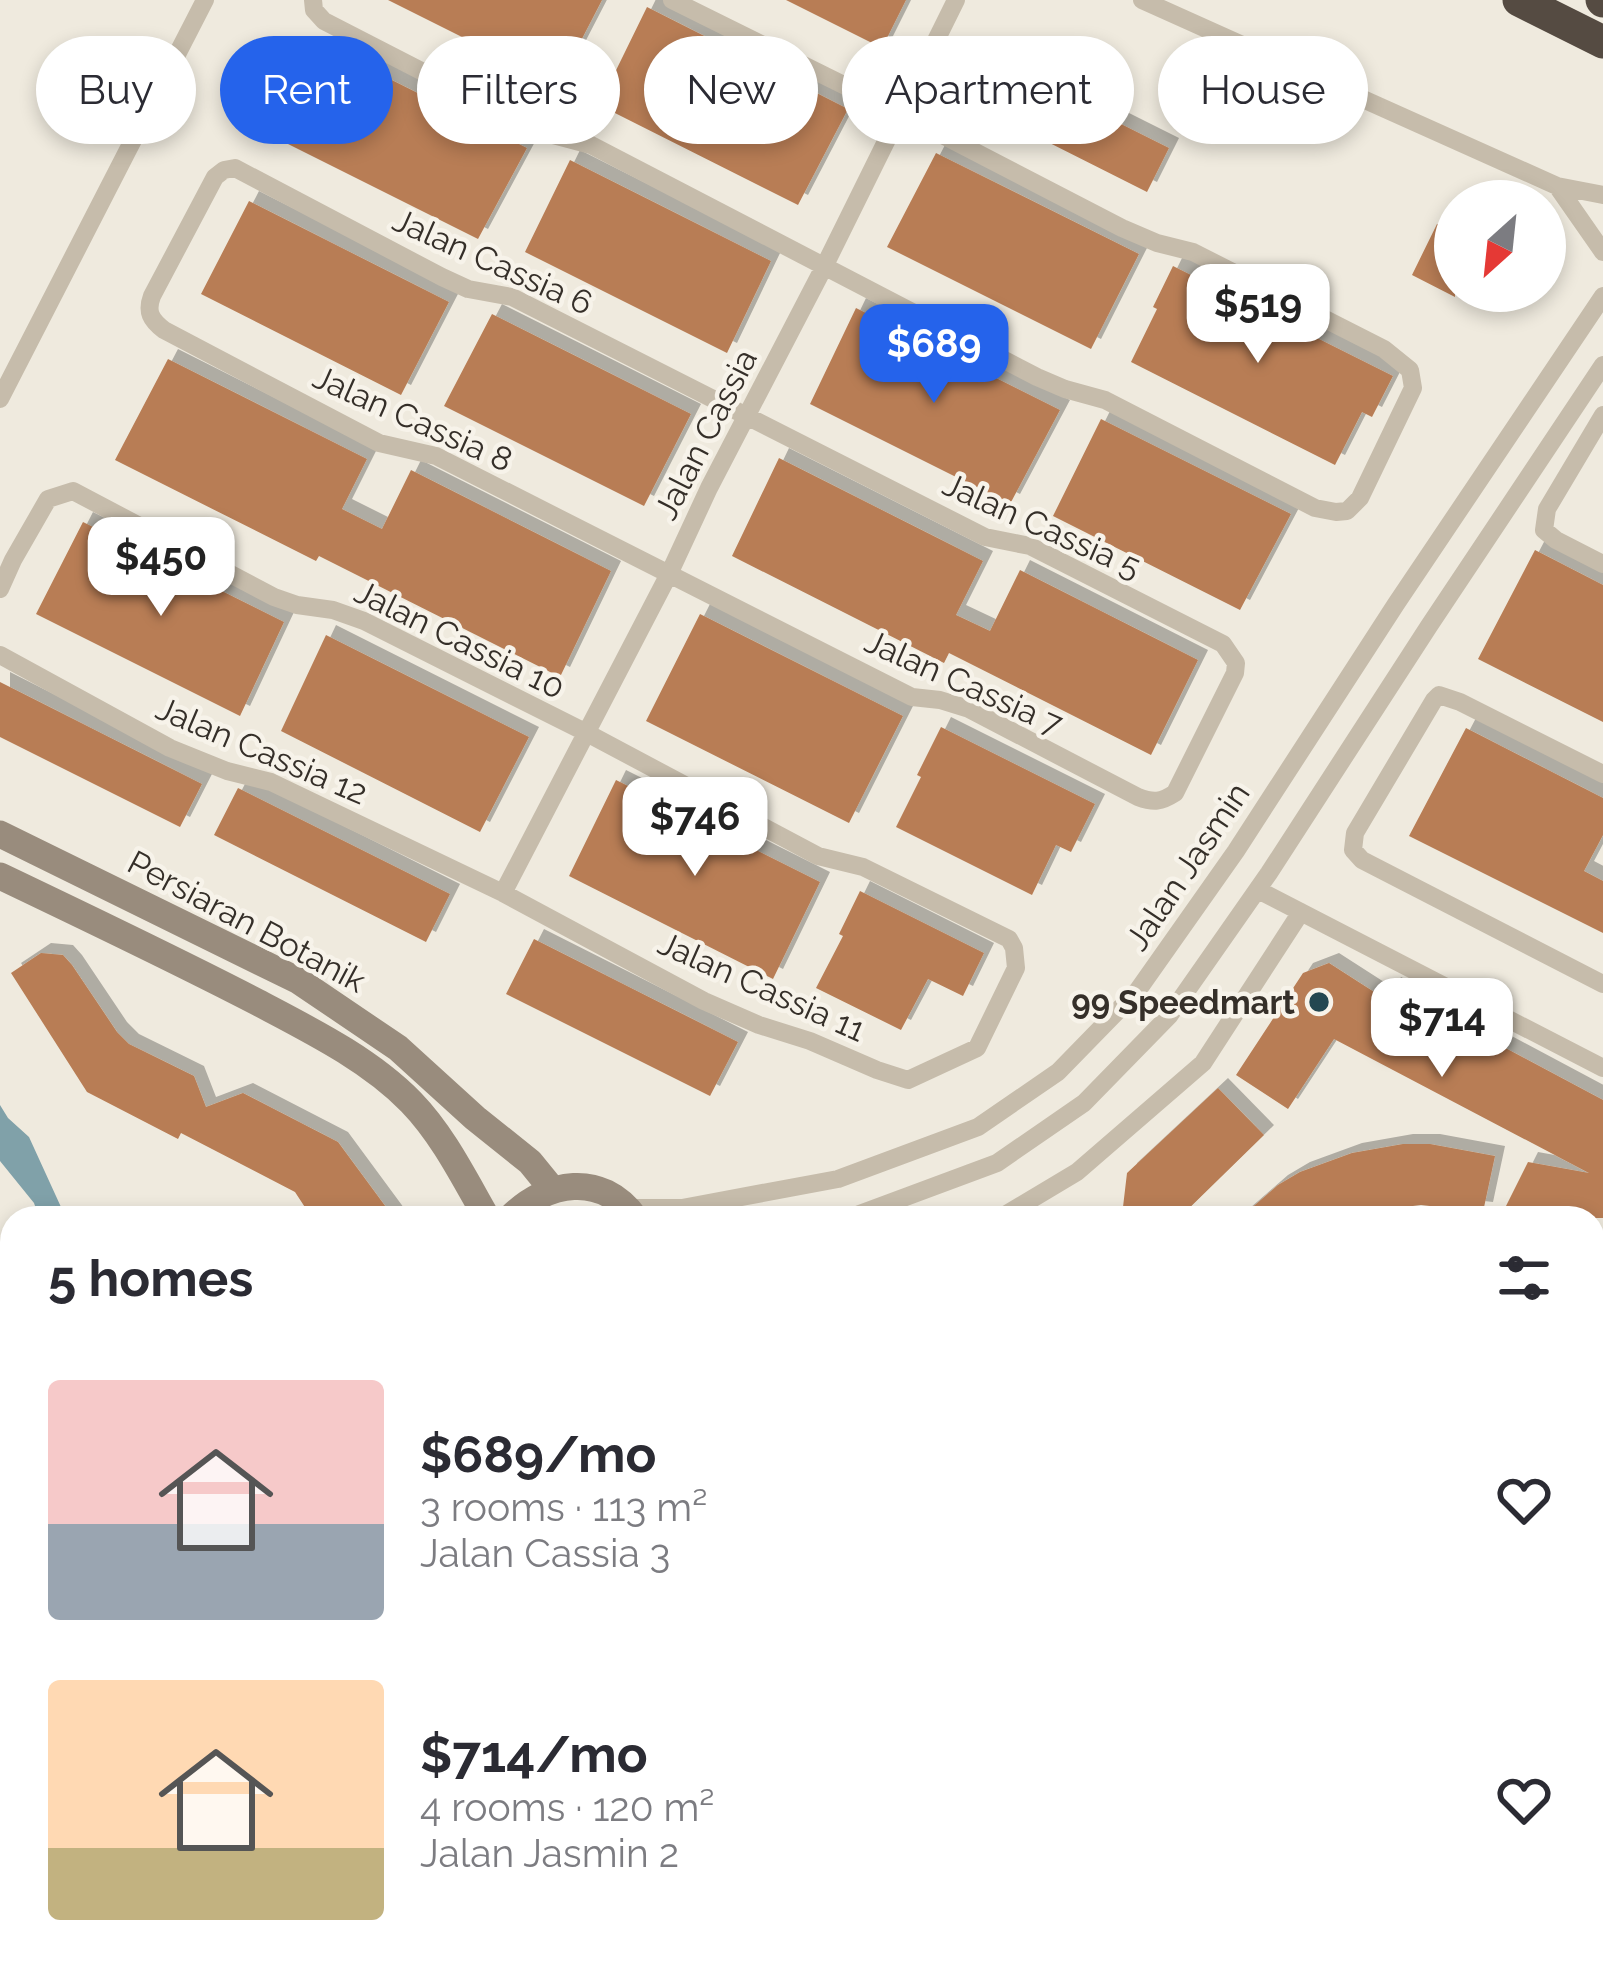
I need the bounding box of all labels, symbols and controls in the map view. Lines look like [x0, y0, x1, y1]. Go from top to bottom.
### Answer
chip: Buy [36, 36, 196, 144]
chip: Rent [220, 36, 393, 144]
chip: Filters [417, 36, 620, 144]
chip: New [644, 36, 818, 144]
chip: Apartment [842, 36, 1134, 144]
chip: House [1158, 36, 1368, 144]
north arrow [1434, 180, 1566, 312]
map controls [1434, 180, 1566, 312]
street label: Jalan Cassia 6 [387, 200, 599, 323]
pin: $519 [1187, 264, 1329, 366]
text: $519 [1214, 280, 1302, 326]
pin: $689 [863, 304, 1005, 406]
text: $689 [887, 320, 981, 366]
street label: Jalan Cassia [646, 343, 765, 526]
street label: Jalan Cassia 8 [307, 357, 518, 480]
street label: Jalan Cassia 5 [937, 464, 1147, 586]
pin: $450 [90, 517, 232, 619]
text: $450 [115, 533, 207, 579]
street label: Jalan Cassia 10 [348, 572, 571, 707]
street label: Jalan Cassia 7 [859, 622, 1069, 744]
street label: Jalan Cassia 12 [150, 688, 373, 812]
street label: Jalan Jasmin [1117, 775, 1258, 957]
pin: $746 [624, 777, 766, 879]
text: $746 [649, 793, 741, 839]
street label: Persiaran Botanik [121, 842, 373, 1001]
street label: Jalan Cassia 11 [652, 923, 871, 1050]
pin: $714 [1371, 978, 1513, 1080]
place label: 99 Speedmart [1071, 983, 1295, 1022]
marker: 99 Speedmart [1306, 989, 1332, 1015]
text: $714 [1398, 994, 1486, 1040]
icon: filters [1491, 1245, 1557, 1311]
text: 5 homes [48, 1248, 253, 1308]
text: $689/mo [420, 1424, 656, 1484]
icon: home [144, 1428, 288, 1572]
icon: heart [1491, 1467, 1557, 1533]
text: 3 rooms · 113 m² [420, 1484, 707, 1530]
text: Jalan Cassia 3 [420, 1530, 670, 1576]
text: $714/mo [420, 1724, 648, 1784]
icon: home [144, 1728, 288, 1872]
icon: heart [1491, 1767, 1557, 1833]
text: 4 rooms · 120 m² [420, 1784, 714, 1830]
text: Jalan Jasmin 2 [420, 1830, 679, 1876]

